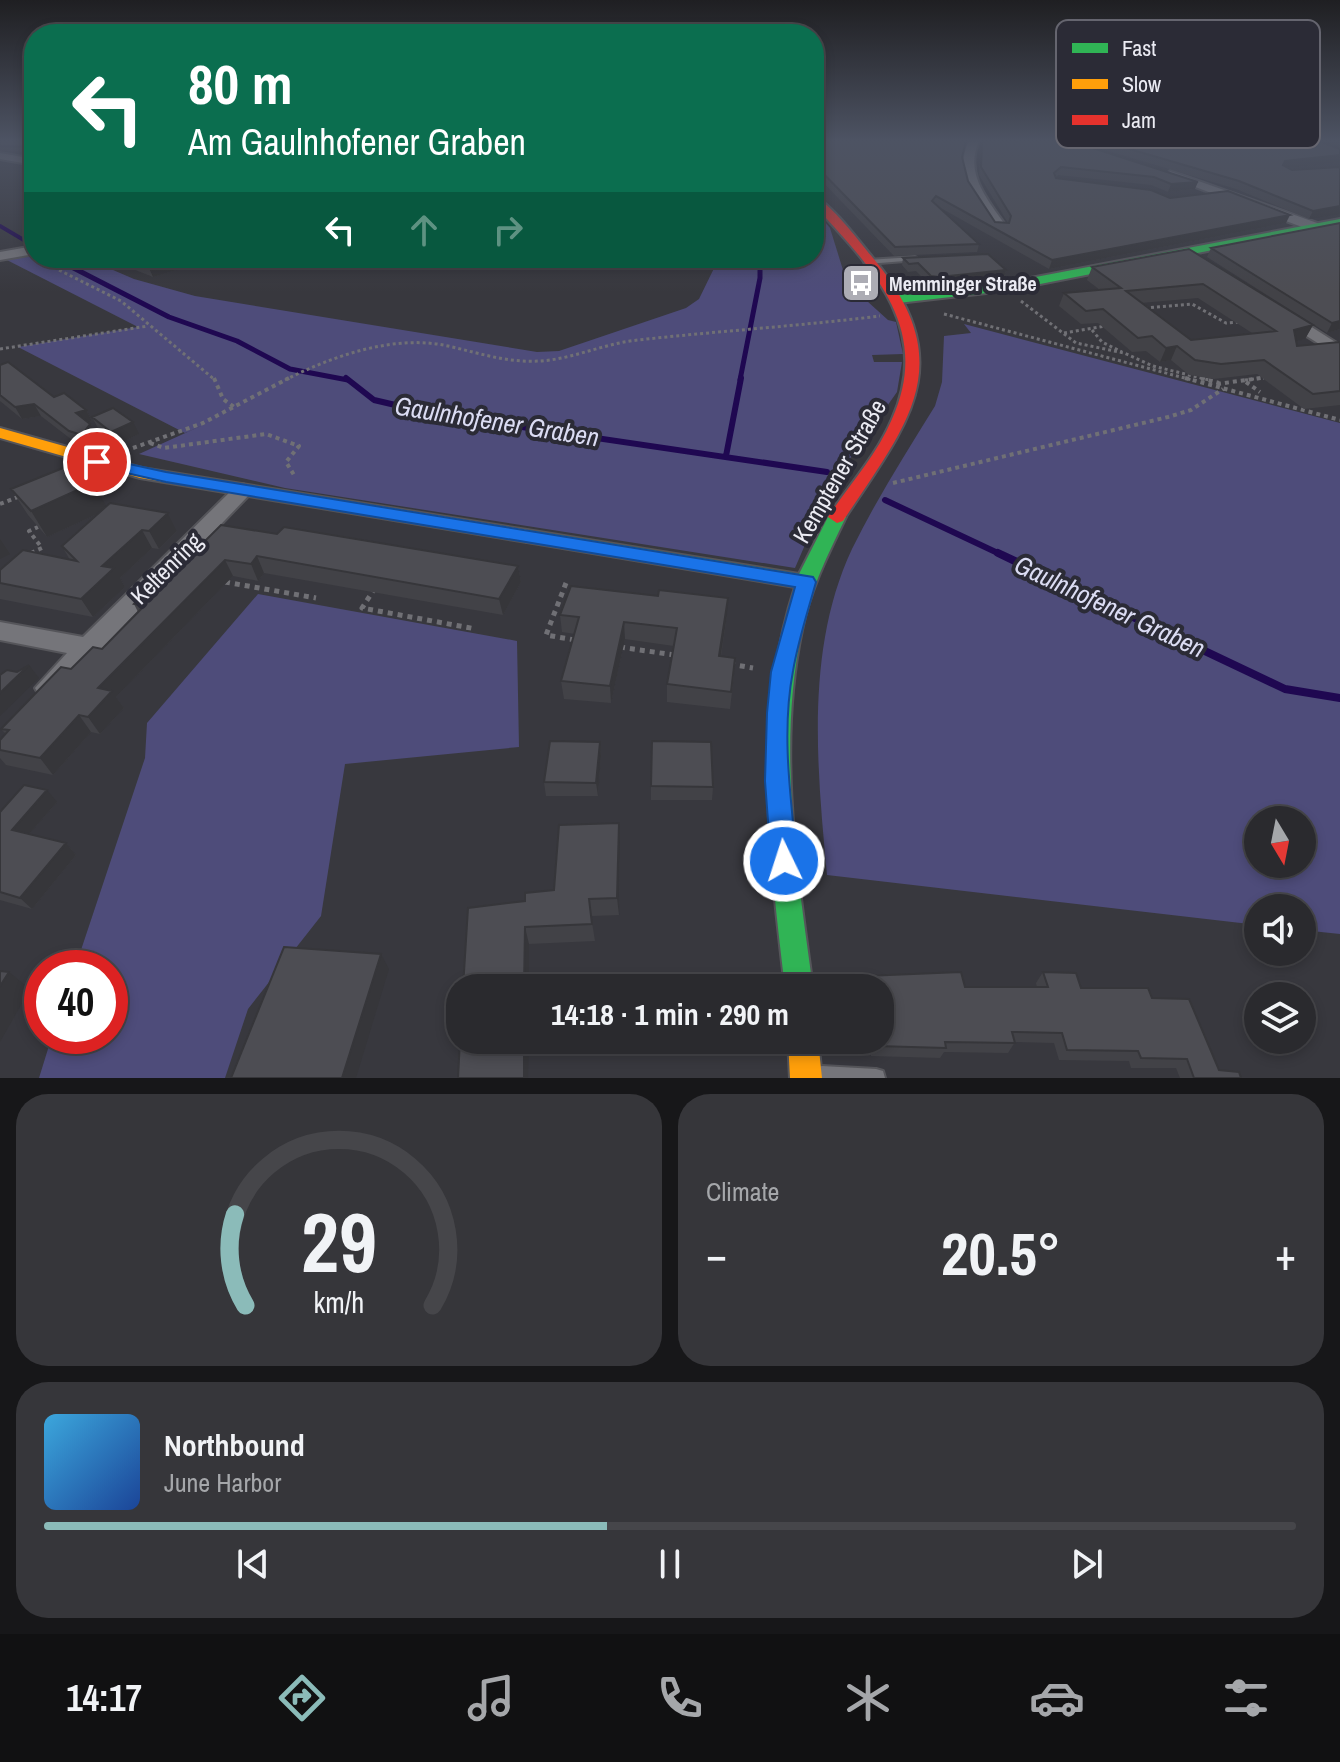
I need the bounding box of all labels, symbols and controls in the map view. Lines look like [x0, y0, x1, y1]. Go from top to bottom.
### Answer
legend [1056, 20, 1320, 148]
text: Fast [1122, 33, 1156, 63]
text: 80 m [188, 46, 293, 121]
icon: left [56, 56, 160, 160]
text: Slow [1122, 69, 1161, 99]
text: Jam [1122, 105, 1156, 135]
text: Am Gaulnhofener Graben [188, 118, 526, 166]
icon: left [318, 208, 362, 252]
icon: ahead [402, 208, 446, 252]
icon: right [486, 208, 530, 252]
bus stop icon: Memminger Straße [840, 262, 882, 304]
place label: Memminger Straße [889, 270, 1037, 297]
water label: Gaulnhofener Graben [392, 388, 602, 454]
street label: Kemptener Straße [785, 393, 893, 549]
pin [63, 428, 131, 496]
icon: arrive [75, 440, 119, 484]
street label: Keltenring [123, 525, 209, 611]
water label: Gaulnhofener Graben [1009, 547, 1211, 665]
north arrow [1244, 806, 1316, 878]
map controls [1244, 806, 1316, 1054]
position arrow [742, 819, 826, 903]
button: sound [1244, 894, 1316, 966]
speed limit sign: 40 [24, 950, 128, 1054]
button: layers [1244, 982, 1316, 1054]
text: 14:18 · 1 min · 290 m [551, 994, 789, 1034]
text: Climate [706, 1174, 779, 1209]
text: 29 [301, 1186, 377, 1298]
text: 20.5° [941, 1213, 1061, 1294]
text: − [706, 1224, 727, 1284]
text: + [1275, 1224, 1296, 1284]
text: km/h [314, 1283, 364, 1322]
text: Northbound [164, 1425, 305, 1465]
text: June Harbor [164, 1465, 281, 1500]
icon: previous [231, 1542, 275, 1586]
icon: pause [648, 1542, 692, 1586]
icon: next [1065, 1542, 1109, 1586]
icon: directions [274, 1670, 330, 1726]
icon: music [463, 1670, 519, 1726]
icon: phone [652, 1670, 708, 1726]
icon: climate [840, 1670, 896, 1726]
icon: car [1029, 1670, 1085, 1726]
icon: filters [1218, 1670, 1274, 1726]
text: 14:17 [66, 1674, 142, 1722]

